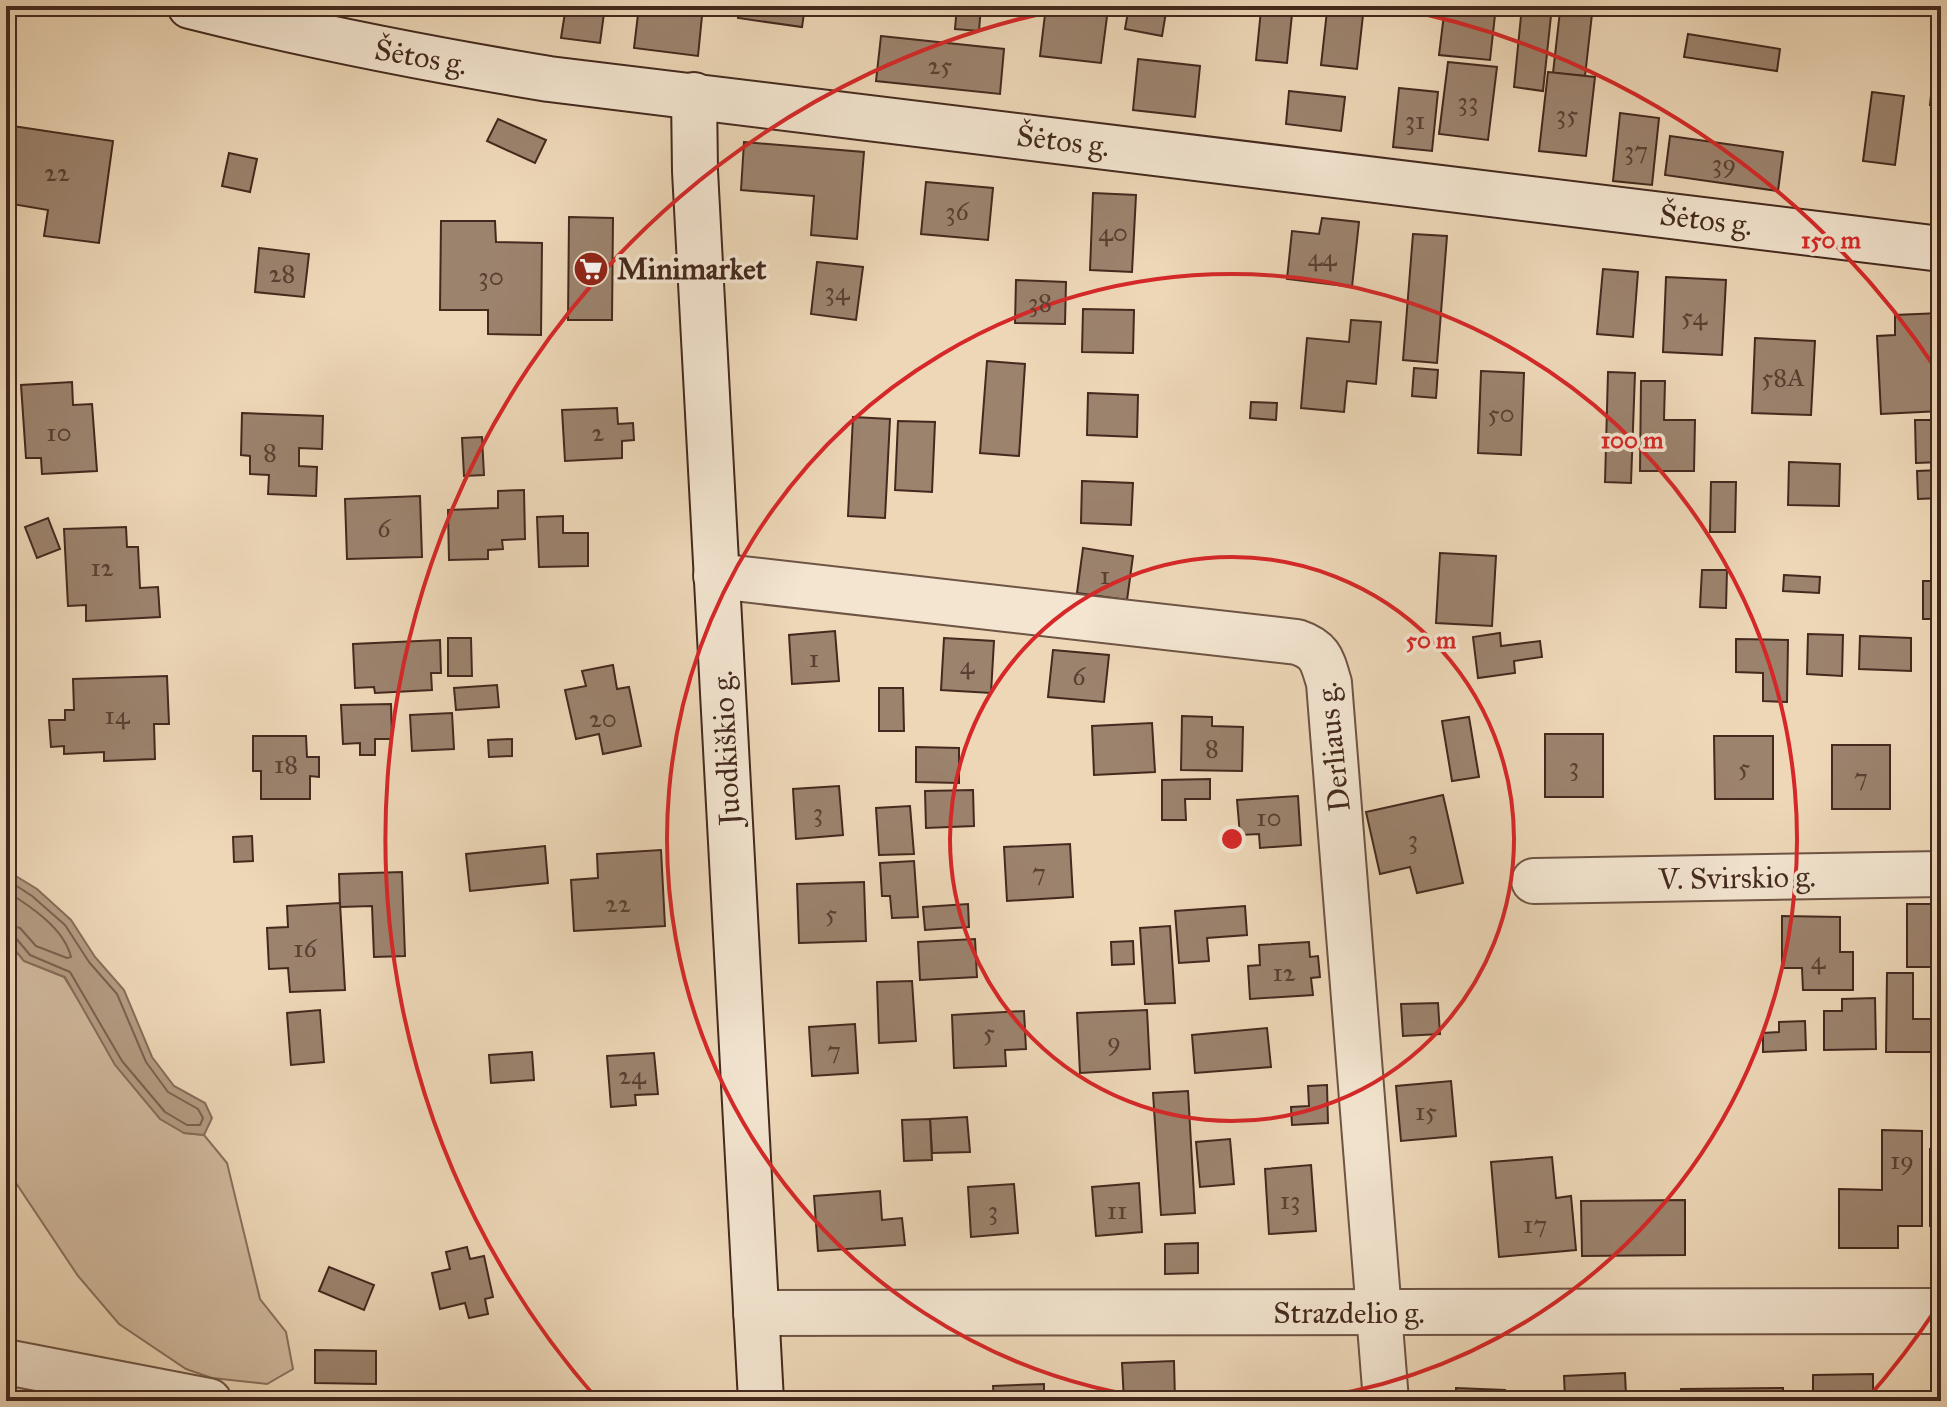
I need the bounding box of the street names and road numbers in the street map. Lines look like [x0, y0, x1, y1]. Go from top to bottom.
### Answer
street label: Šėtos g. [372, 31, 470, 83]
street label: Šėtos g. [1014, 117, 1112, 165]
street label: Šėtos g. [1657, 196, 1755, 244]
street label: Juodkiškio g. [704, 670, 748, 829]
street label: Derliaus g. [1308, 681, 1358, 813]
street label: V. Svirskio g. [1657, 859, 1816, 897]
street label: Strazdelio g. [1273, 1295, 1425, 1331]

